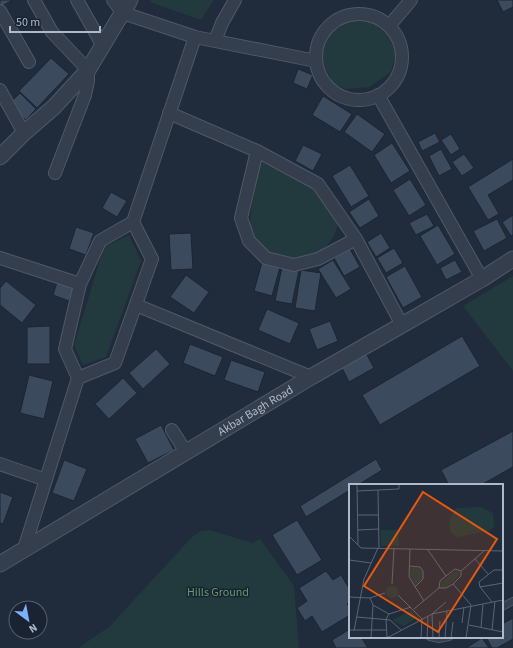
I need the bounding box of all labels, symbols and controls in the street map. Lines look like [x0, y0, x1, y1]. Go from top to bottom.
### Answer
scale bar [10, 8, 100, 34]
text: 50 m [16, 14, 40, 31]
street label: Akbar Bagh Road [214, 381, 296, 440]
inset map [349, 484, 503, 638]
park label: Hills Ground [187, 584, 249, 601]
north arrow [8, 600, 48, 640]
text: N [26, 620, 40, 636]

